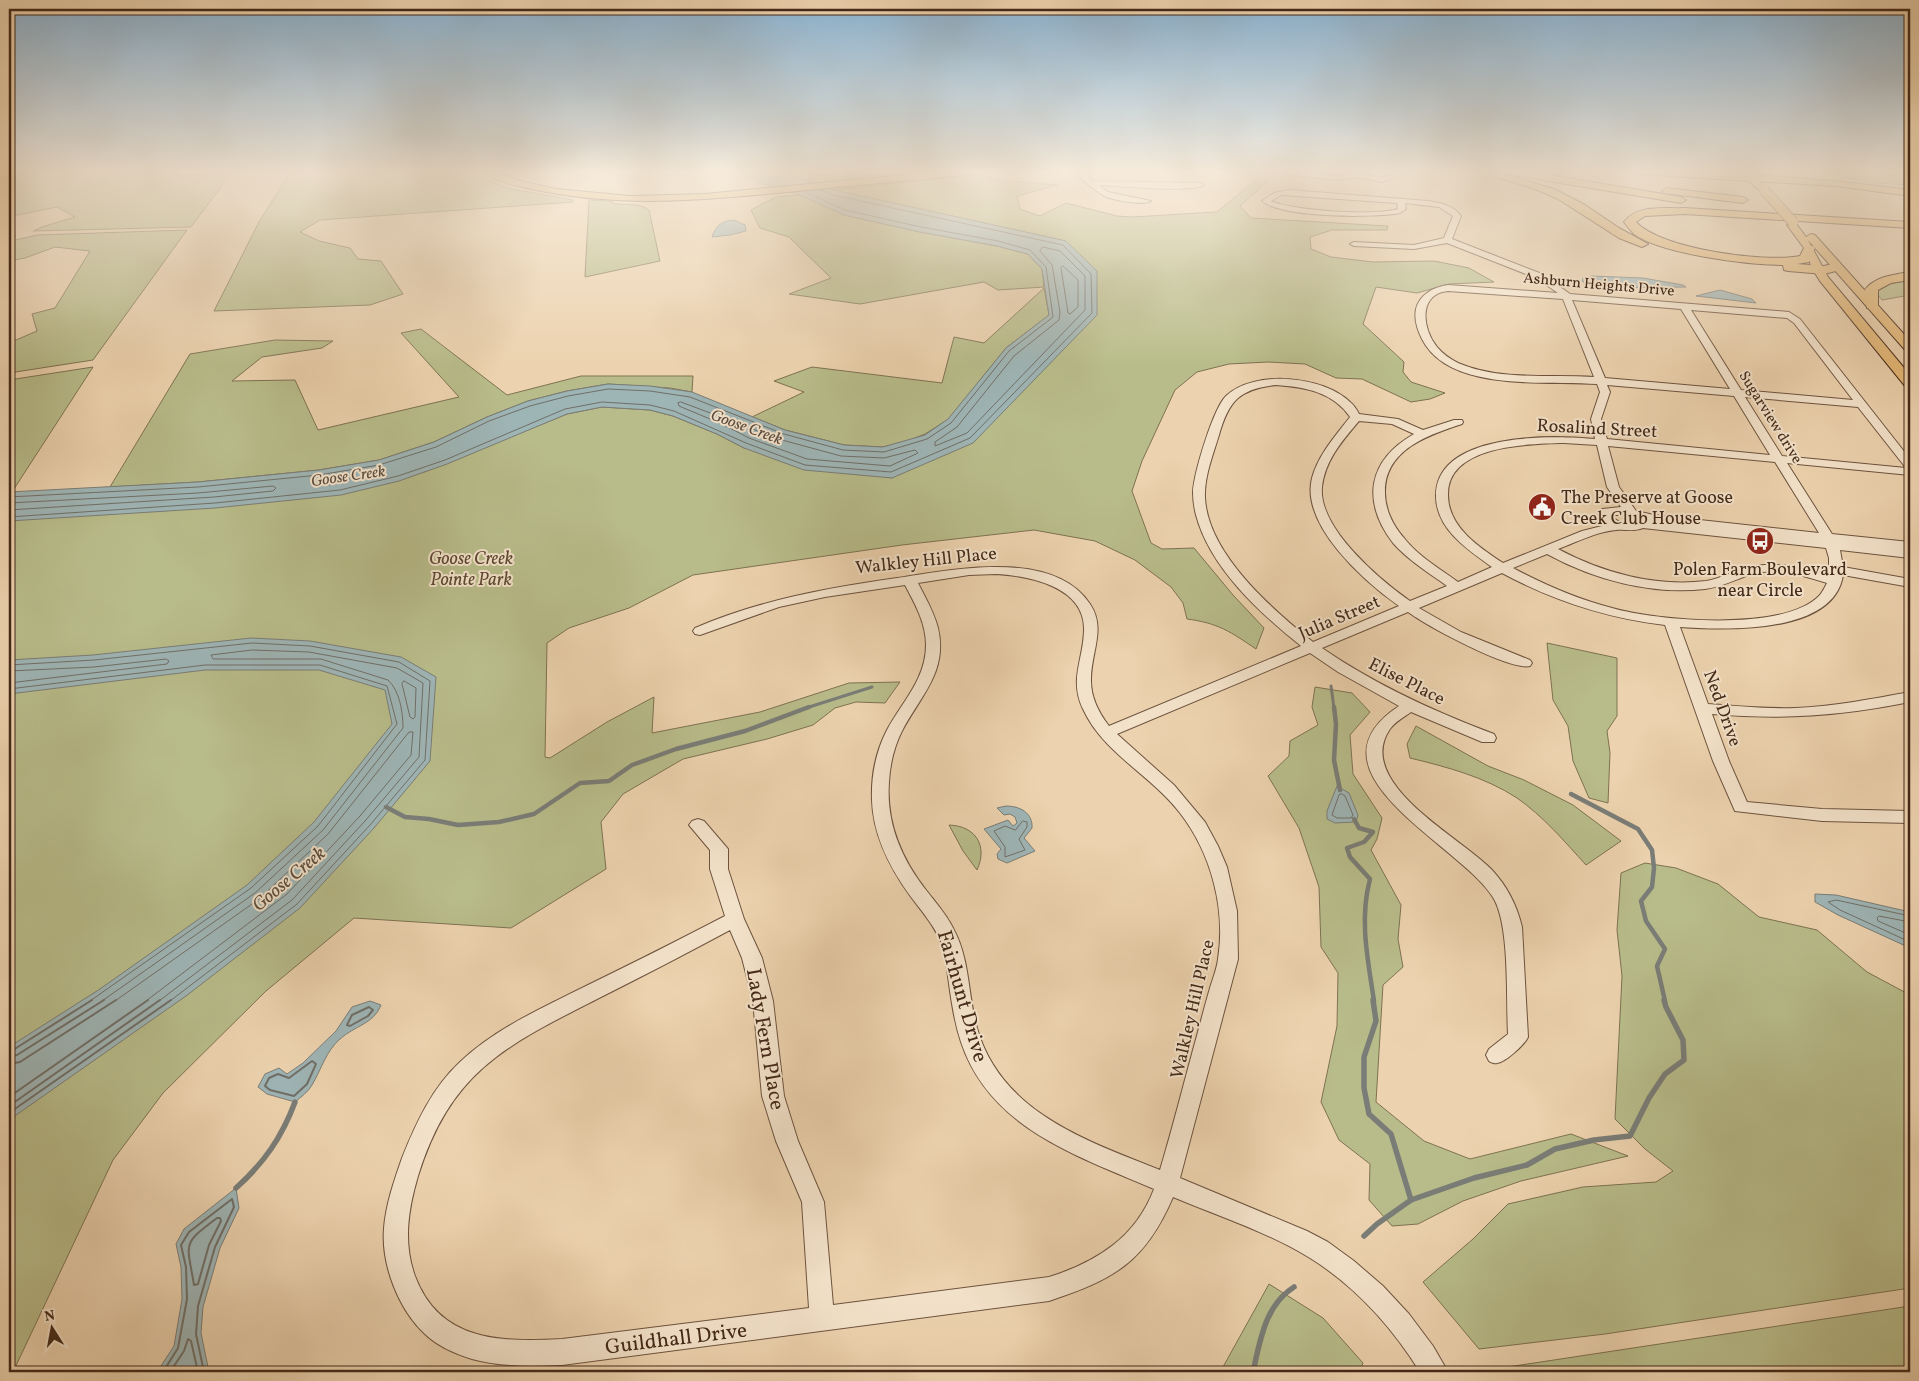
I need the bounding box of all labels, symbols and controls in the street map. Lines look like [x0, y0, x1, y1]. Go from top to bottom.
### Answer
street label: Ashburn Heights Drive [1522, 268, 1675, 303]
street label: Sugarview drive [1733, 367, 1807, 468]
water label: Goose Creek [707, 405, 786, 451]
street label: Rosalind Street [1536, 414, 1658, 445]
water label: Goose Creek [310, 461, 387, 493]
place label: The Preserve at Goose Creek Club House [1561, 486, 1733, 532]
public building icon: The Preserve at Goose Creek Club House [1527, 492, 1557, 522]
bus stop icon: Polen Farm Boulevard near Circle [1745, 526, 1775, 556]
street label: Walkley Hill Place [854, 542, 998, 581]
park label: Goose Creek Pointe Park [429, 547, 513, 593]
place label: Polen Farm Boulevard near Circle [1673, 558, 1847, 604]
street label: Julia Street [1295, 590, 1384, 647]
street label: Elise Place [1364, 652, 1449, 712]
street label: Ned Drive [1696, 667, 1747, 750]
water label: Goose Creek [247, 841, 332, 918]
street label: Fairhunt Drive [929, 927, 994, 1066]
street label: Walkley Hill Place [1165, 937, 1222, 1081]
street label: Lady Fern Place [738, 966, 791, 1112]
north arrow [28, 1304, 78, 1354]
text: N [43, 1306, 57, 1327]
street label: Guildhall Drive [604, 1316, 749, 1363]

